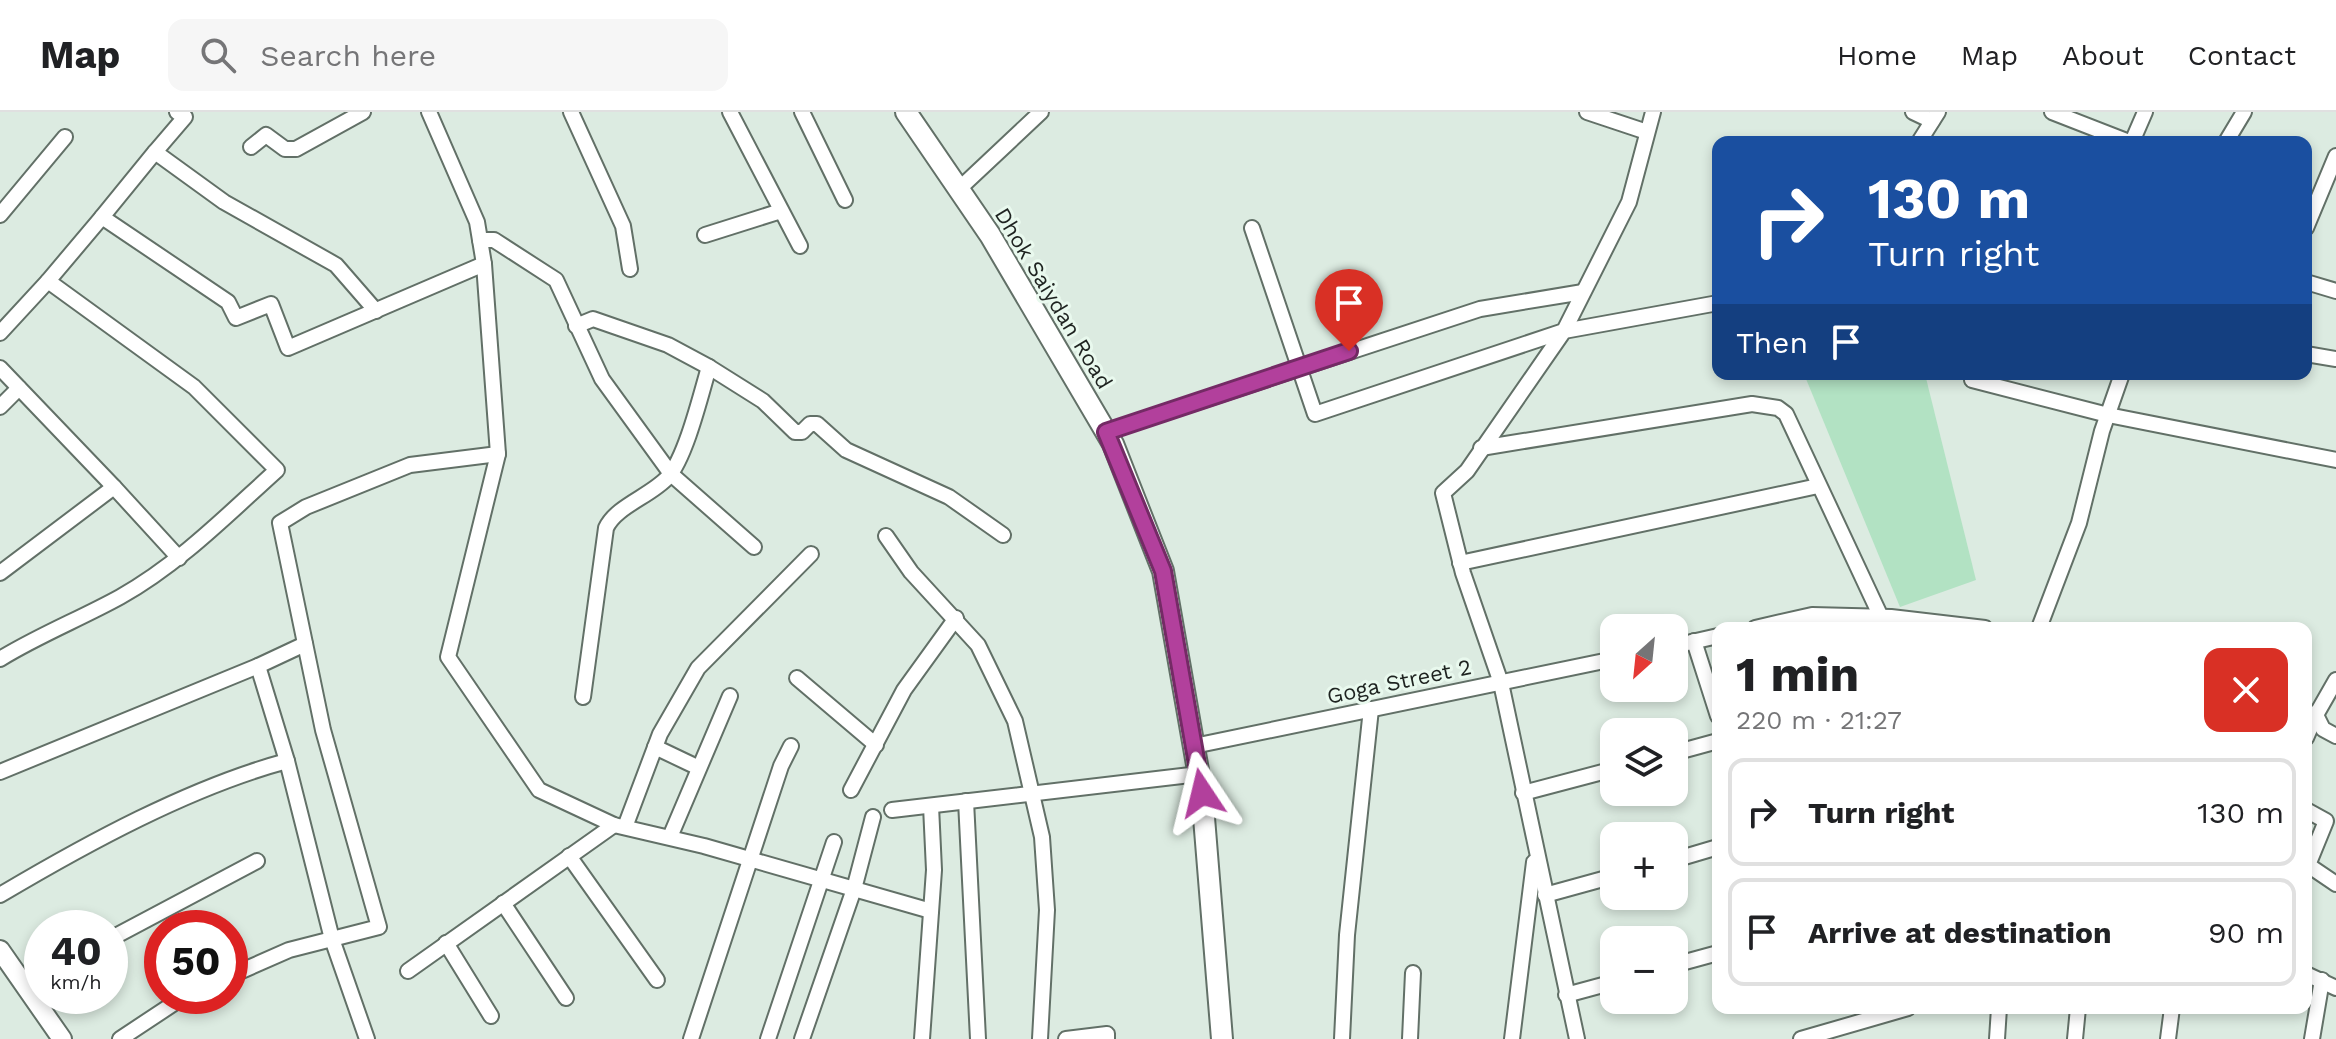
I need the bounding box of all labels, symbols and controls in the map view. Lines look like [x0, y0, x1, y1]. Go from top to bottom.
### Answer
search box [168, 19, 728, 91]
text: Map [40, 33, 120, 77]
icon: search [196, 33, 240, 77]
text: Search here [260, 38, 436, 73]
text: Home [1837, 39, 1917, 72]
text: Map [1961, 39, 2018, 72]
text: About [2062, 39, 2144, 72]
text: Contact [2188, 39, 2296, 72]
text: 130 m [1868, 166, 2030, 232]
icon: right [1736, 168, 1840, 272]
street label: Dhok Saiydan Road [990, 203, 1118, 393]
text: Turn right [1868, 233, 2039, 275]
pin [1315, 269, 1383, 351]
icon: arrive [1327, 281, 1371, 325]
icon: arrive [1824, 320, 1868, 364]
text: Then [1736, 325, 1808, 360]
north arrow [1600, 614, 1688, 702]
map controls [1600, 614, 1688, 1014]
text: 1 min [1736, 646, 1859, 703]
button: close [2204, 648, 2288, 732]
street label: Goga Street 2 [1325, 654, 1474, 709]
text: 220 m · 21:27 [1736, 705, 1902, 735]
button: layers [1600, 718, 1688, 806]
position arrow [1160, 751, 1244, 835]
icon: right [1740, 790, 1784, 834]
text: Turn right [1808, 795, 1954, 830]
text: 130 m [2197, 795, 2284, 830]
button: + [1600, 822, 1688, 910]
speed limit sign: 50 [144, 910, 248, 1014]
icon: arrive [1740, 910, 1784, 954]
text: Arrive at destination [1808, 915, 2112, 950]
text: 90 m [2208, 915, 2284, 950]
button: − [1600, 926, 1688, 1014]
text: 40 [50, 928, 102, 975]
text: km/h [50, 970, 102, 994]

